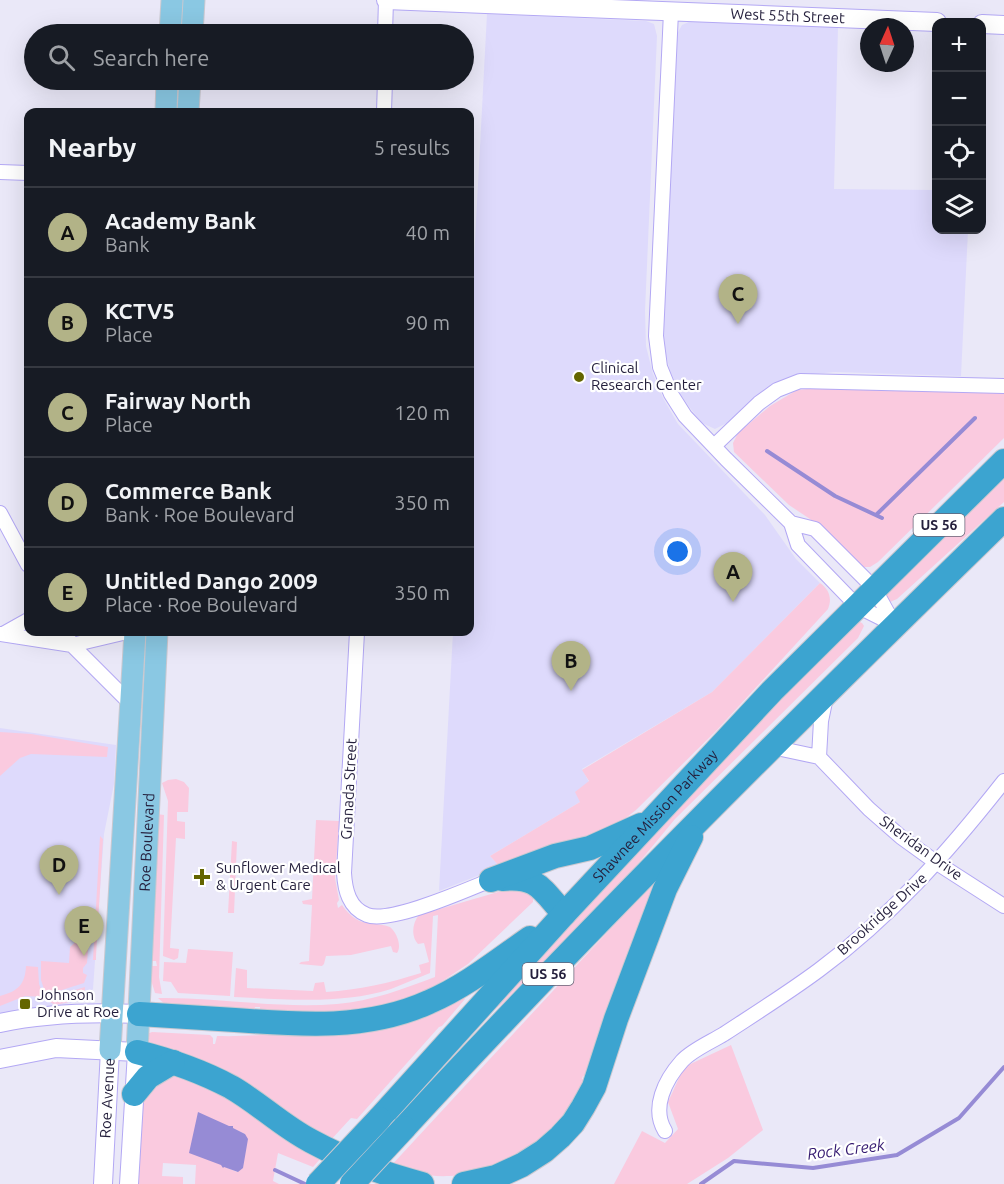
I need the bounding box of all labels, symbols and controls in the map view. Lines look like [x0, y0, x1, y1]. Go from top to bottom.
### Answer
street label: West 55th Street [730, 5, 845, 26]
north arrow [860, 18, 914, 72]
map controls [932, 18, 986, 234]
button: + [932, 18, 986, 72]
search box [24, 24, 474, 90]
icon: search [45, 41, 78, 74]
text: Search here [93, 45, 209, 70]
button: − [932, 72, 986, 126]
button: locate [932, 126, 986, 180]
text: Nearby [48, 133, 136, 162]
text: 5 results [374, 136, 450, 159]
button: layers [932, 180, 986, 234]
text: Academy Bank [105, 208, 256, 233]
text: A [60, 221, 75, 244]
text: 40 m [406, 221, 450, 244]
text: Bank [105, 233, 150, 256]
pin: C [718, 274, 758, 324]
text: KCTV5 [105, 298, 175, 323]
text: B [61, 311, 74, 334]
text: 90 m [406, 311, 450, 334]
text: Place [105, 323, 153, 346]
place label: Clinical Research Center [591, 359, 702, 393]
marker: Clinical Research Center [572, 370, 586, 384]
text: Fairway North [105, 388, 251, 413]
text: C [61, 401, 74, 424]
text: 120 m [394, 401, 450, 424]
text: Place [105, 413, 153, 436]
text: Commerce Bank [105, 478, 272, 503]
text: D [60, 491, 75, 514]
text: 350 m [394, 491, 450, 514]
text: Bank · Roe Boulevard [105, 503, 295, 526]
road number: US 56 [914, 514, 964, 536]
your location [663, 537, 692, 566]
pin: A [714, 552, 752, 602]
text: Untitled Dango 2009 [105, 568, 318, 593]
text: E [62, 581, 73, 604]
text: 350 m [394, 581, 450, 604]
text: Place · Roe Boulevard [105, 593, 298, 616]
pin: B [552, 642, 590, 691]
street label: Granada Street [337, 738, 360, 840]
street label: Shawnee Mission Parkway [589, 746, 721, 886]
street label: Roe Boulevard [136, 793, 157, 892]
street label: Sheridan Drive [877, 812, 966, 883]
pin: D [40, 846, 78, 895]
place label: Sunflower Medical & Urgent Care [216, 859, 341, 893]
marker: Sunflower Medical & Urgent Care [193, 868, 211, 886]
street label: Brookridge Drive [834, 869, 930, 958]
pin: E [64, 906, 104, 956]
road number: US 56 [522, 963, 574, 985]
place label: Johnson Drive at Roe [37, 986, 119, 1020]
marker: Johnson Drive at Roe [18, 997, 32, 1011]
street label: Roe Avenue [96, 1057, 118, 1139]
water label: Rock Creek [806, 1135, 887, 1163]

